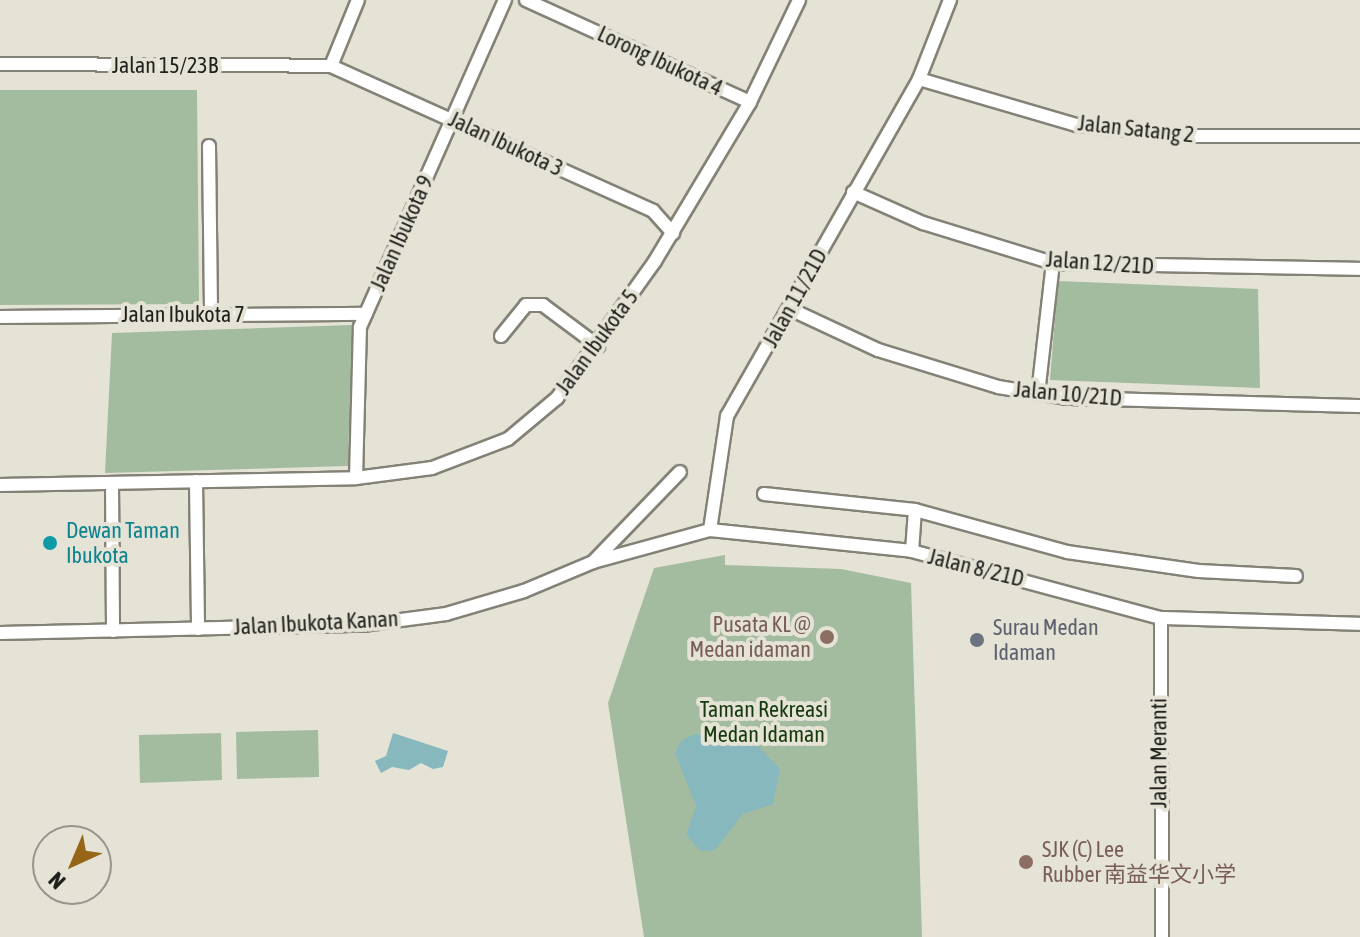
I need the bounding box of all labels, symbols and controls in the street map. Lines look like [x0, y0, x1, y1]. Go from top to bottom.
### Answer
street label: Lorong Ibukota 4 [593, 21, 727, 101]
street label: Jalan 15/23B [112, 53, 218, 79]
street label: Jalan Ibukota 3 [445, 106, 567, 182]
street label: Jalan Satang 2 [1077, 110, 1195, 148]
street label: Jalan Ibukota 9 [365, 171, 439, 295]
street label: Jalan 11/21D [757, 244, 833, 352]
street label: Jalan 12/21D [1045, 246, 1155, 280]
street label: Jalan Ibukota 5 [550, 284, 644, 400]
street label: Jalan Ibukota 7 [121, 302, 245, 328]
street label: Jalan 10/21D [1013, 376, 1123, 412]
place label: Dewan Taman Ibukota [66, 517, 180, 568]
marker: Dewan Taman Ibukota [41, 534, 59, 552]
street label: Jalan 8/21D [925, 543, 1027, 593]
street label: Jalan Ibukota Kanan [233, 606, 399, 640]
place label: Pusata KL @ Medan idaman [690, 611, 811, 662]
place label: Surau Medan Idaman [993, 614, 1099, 666]
marker: Pusata KL @ Medan idaman [818, 628, 836, 646]
marker: Surau Medan Idaman [968, 631, 986, 649]
park label: Taman Rekreasi Medan Idaman [700, 696, 828, 748]
street label: Jalan Meranti [1146, 698, 1172, 808]
north arrow [32, 825, 112, 905]
place label: SJK (C) Lee Rubber 南益华文小学 [1042, 836, 1236, 888]
marker: SJK (C) Lee Rubber 南益华文小学 [1017, 853, 1035, 871]
text: N [43, 867, 70, 895]

